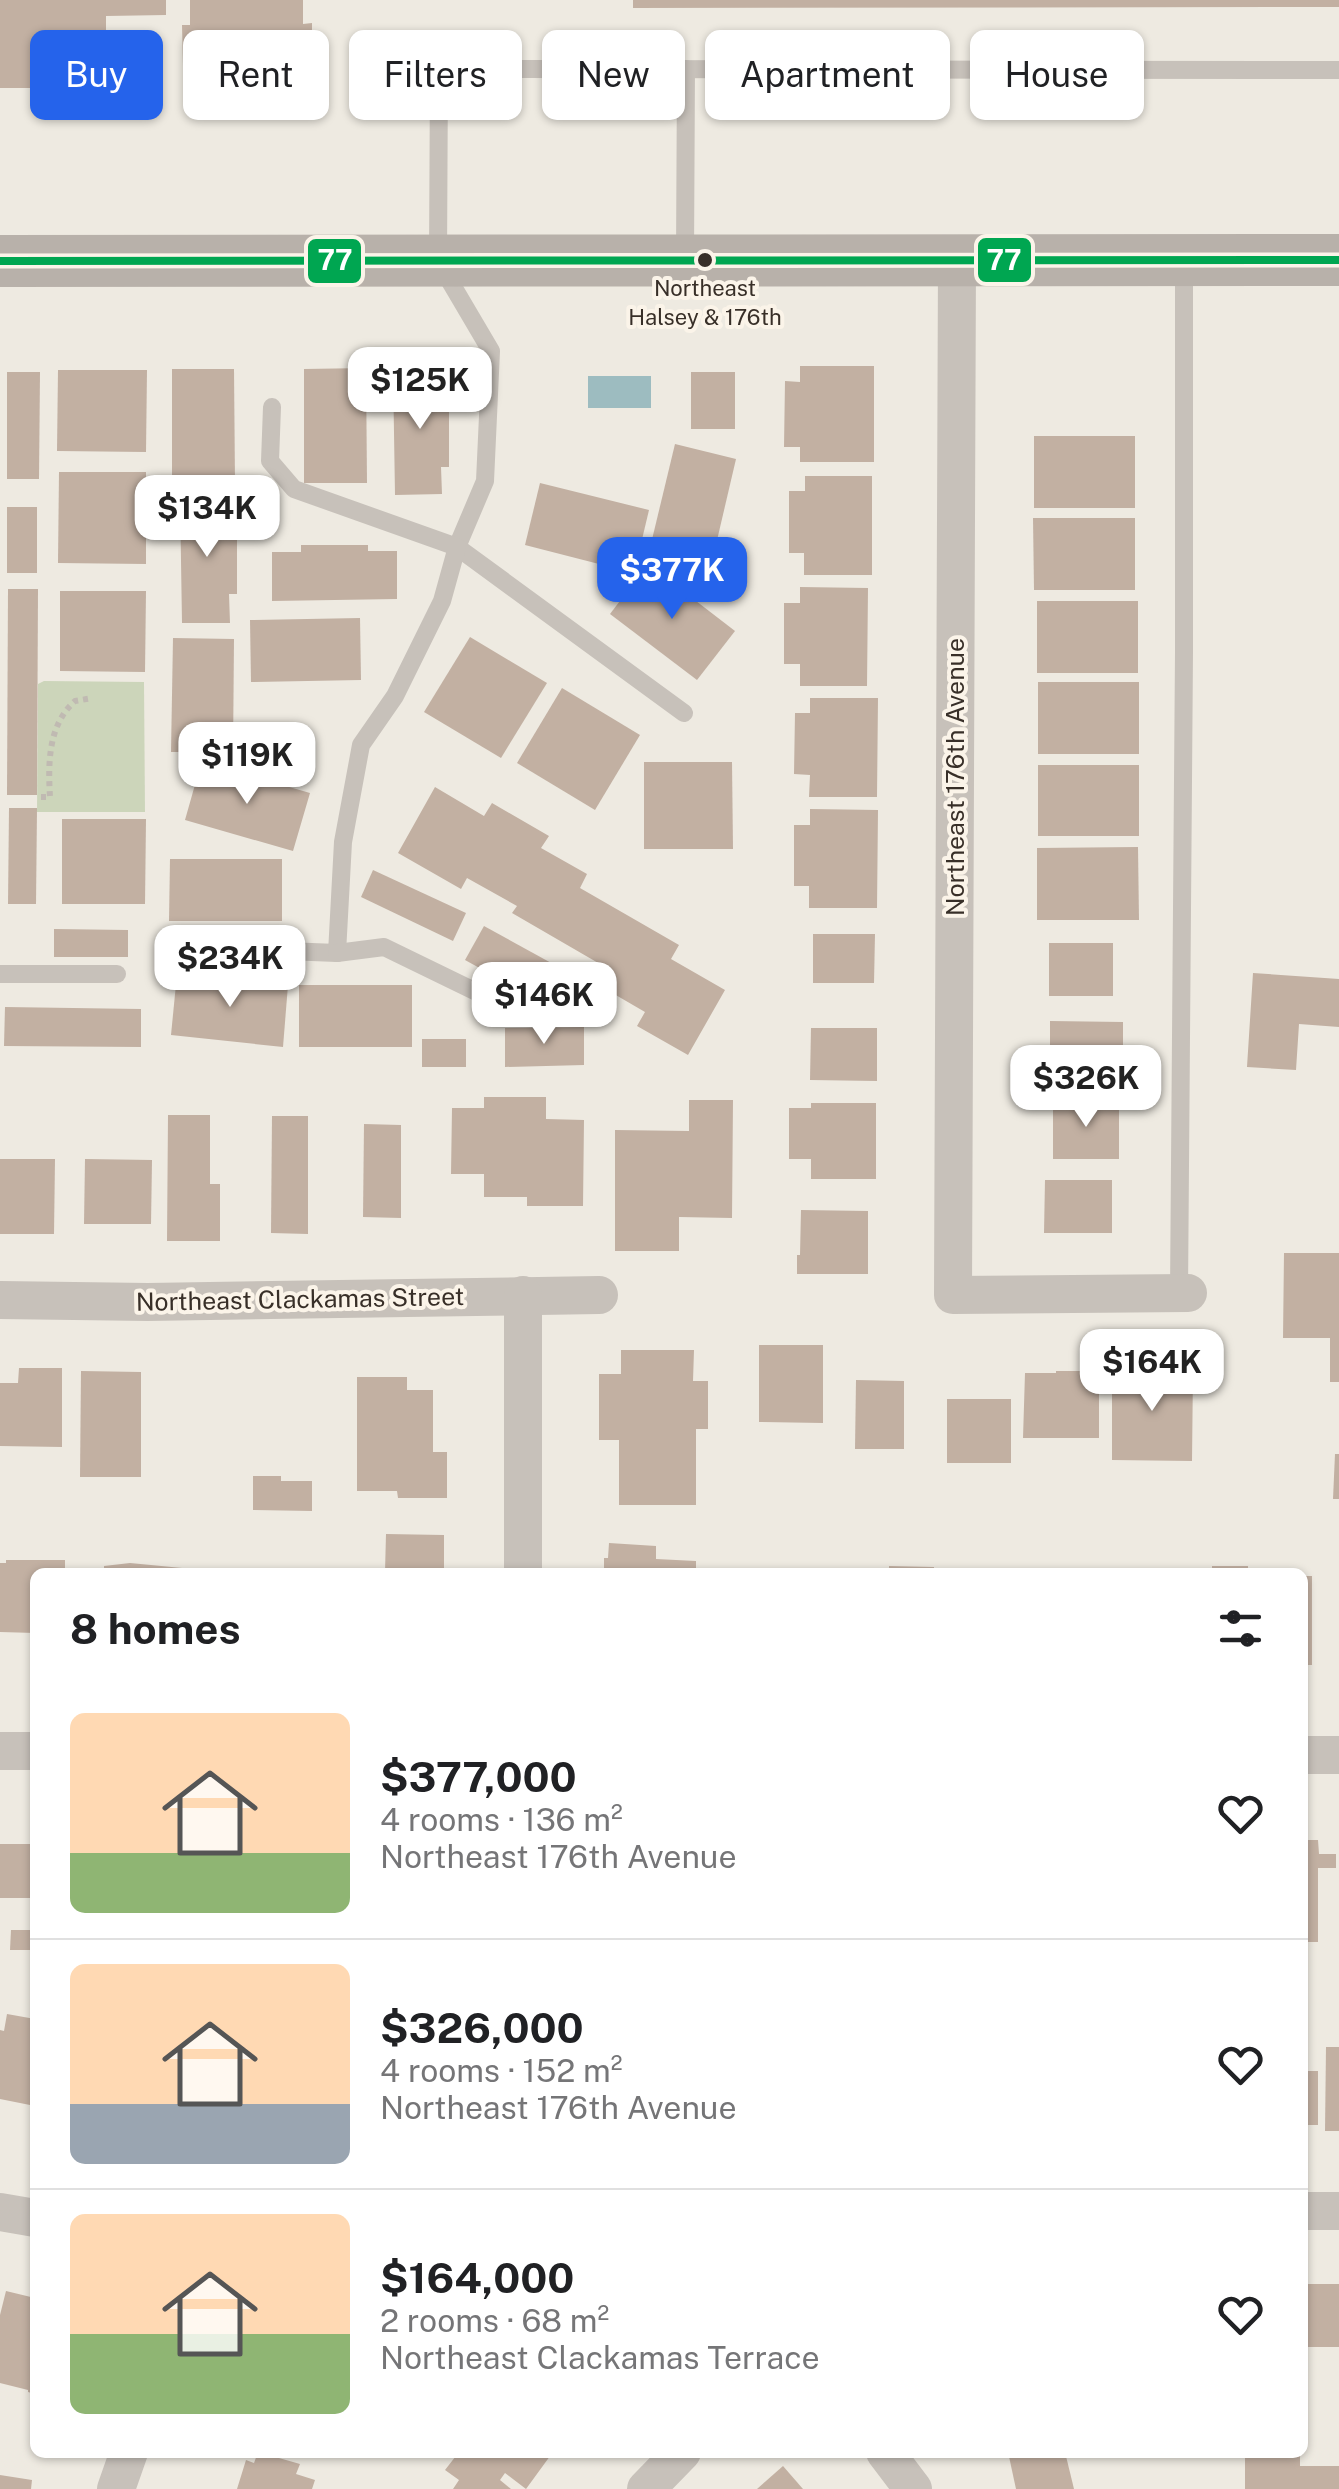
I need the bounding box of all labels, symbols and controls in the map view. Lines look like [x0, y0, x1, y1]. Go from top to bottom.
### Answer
chip: Buy [30, 30, 163, 120]
chip: Rent [183, 30, 329, 120]
chip: Filters [349, 30, 522, 120]
chip: New [542, 30, 685, 120]
chip: Apartment [705, 30, 950, 120]
chip: House [970, 30, 1144, 120]
line badge: 77 [976, 236, 1033, 284]
line badge: 77 [306, 237, 363, 285]
text: 77 [317, 243, 353, 276]
text: 77 [986, 243, 1022, 276]
marker: Northeast Halsey & 176th [695, 250, 715, 270]
place label: Northeast Halsey & 176th [628, 275, 782, 330]
pin: $125K [350, 347, 490, 432]
text: $125K [370, 361, 470, 398]
pin: $134K [137, 475, 277, 560]
text: $134K [157, 489, 257, 526]
pin: $377K [602, 537, 742, 622]
text: $377K [619, 551, 725, 588]
street label: Northeast 176th Avenue [940, 638, 970, 916]
pin: $119K [177, 722, 317, 807]
text: $119K [200, 736, 294, 773]
pin: $234K [160, 925, 300, 1010]
text: $234K [176, 939, 284, 976]
pin: $146K [474, 962, 614, 1047]
text: $146K [494, 976, 594, 1013]
pin: $326K [1016, 1045, 1156, 1130]
text: $326K [1032, 1059, 1140, 1096]
street label: Northeast Clackamas Street [135, 1281, 465, 1317]
pin: $164K [1082, 1329, 1222, 1414]
text: $164K [1102, 1343, 1202, 1380]
icon: filters [1213, 1601, 1268, 1656]
text: 8 homes [70, 1604, 241, 1653]
text: $377,000 [380, 1752, 576, 1801]
icon: home [150, 1753, 270, 1873]
icon: heart [1213, 1786, 1268, 1841]
text: 4 rooms · 136 m² [380, 1801, 623, 1838]
text: Northeast 176th Avenue [380, 1838, 737, 1875]
text: $326,000 [380, 2003, 584, 2052]
icon: home [150, 2004, 270, 2124]
icon: heart [1213, 2037, 1268, 2092]
text: 4 rooms · 152 m² [380, 2052, 622, 2089]
text: Northeast 176th Avenue [380, 2089, 737, 2126]
text: $164,000 [380, 2253, 574, 2302]
icon: home [150, 2254, 270, 2374]
icon: heart [1213, 2287, 1268, 2342]
text: 2 rooms · 68 m² [380, 2302, 609, 2339]
text: Northeast Clackamas Terrace [380, 2339, 820, 2376]

